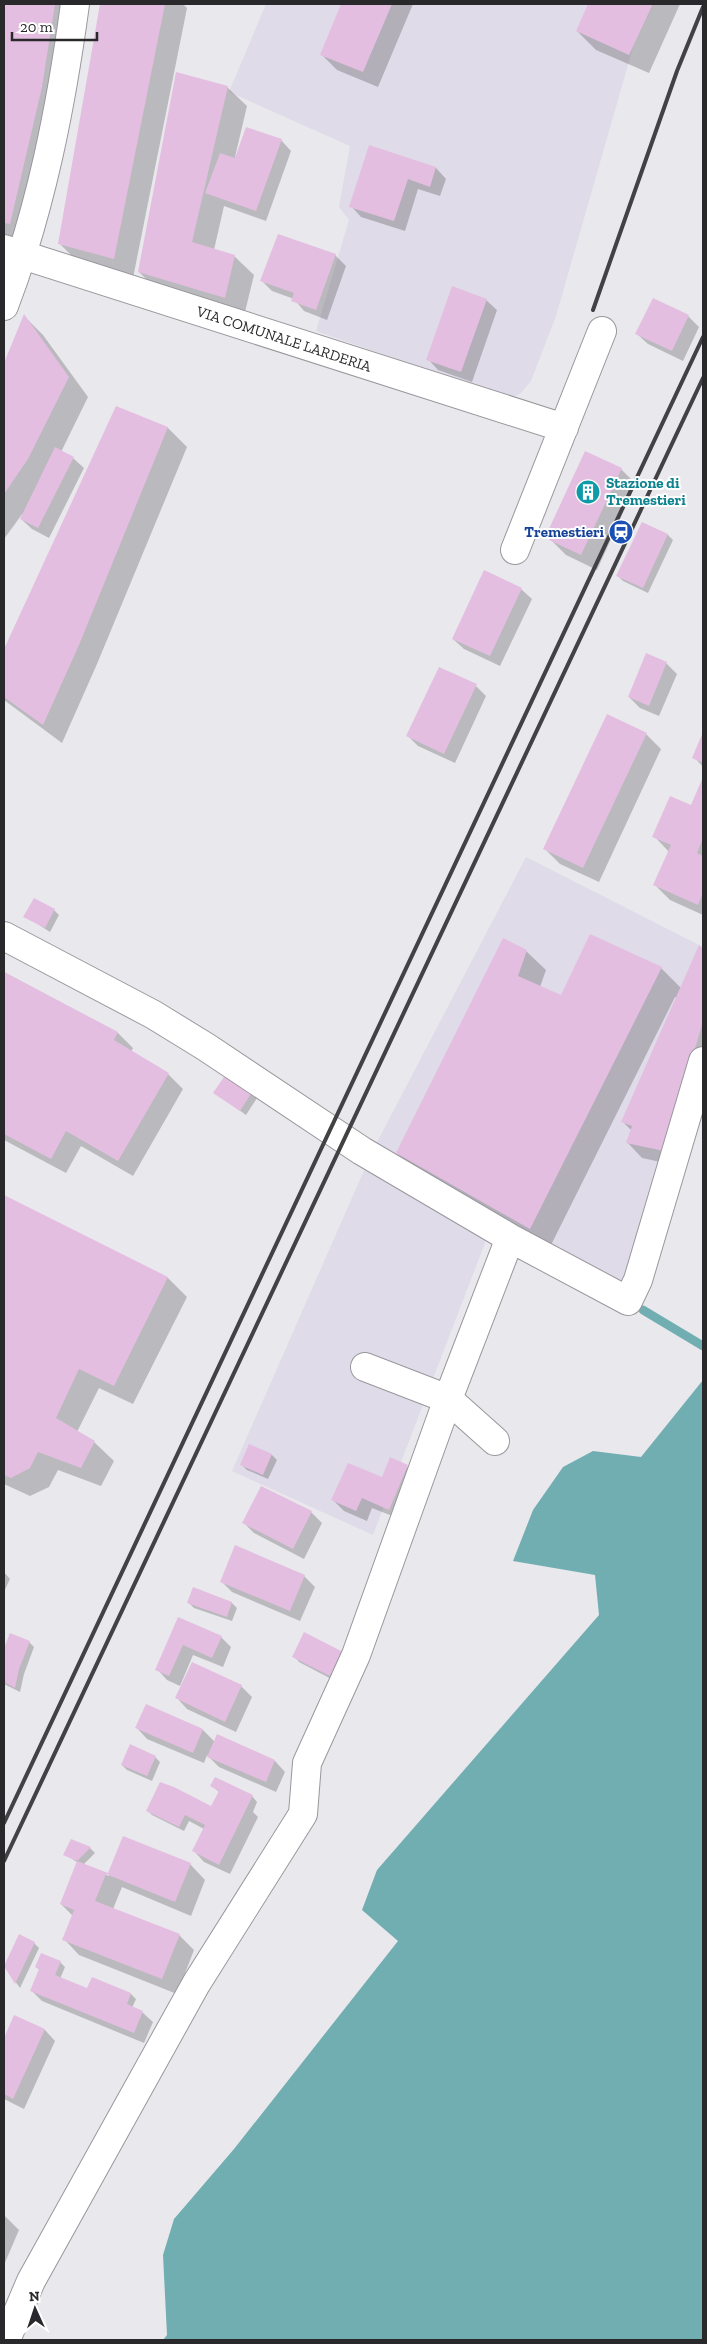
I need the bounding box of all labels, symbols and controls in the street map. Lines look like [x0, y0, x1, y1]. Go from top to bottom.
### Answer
scale bar [12, 10, 98, 42]
text: 20 m [20, 18, 53, 36]
street label: VIA COMUNALE LARDERIA [193, 302, 374, 376]
place label: Stazione di Tremestieri [606, 474, 686, 509]
building icon: Stazione di Tremestieri [575, 479, 601, 505]
station icon: Tremestieri [608, 519, 634, 545]
place label: Tremestieri [524, 523, 605, 541]
north arrow [10, 2284, 60, 2334]
text: N [29, 2288, 40, 2305]

